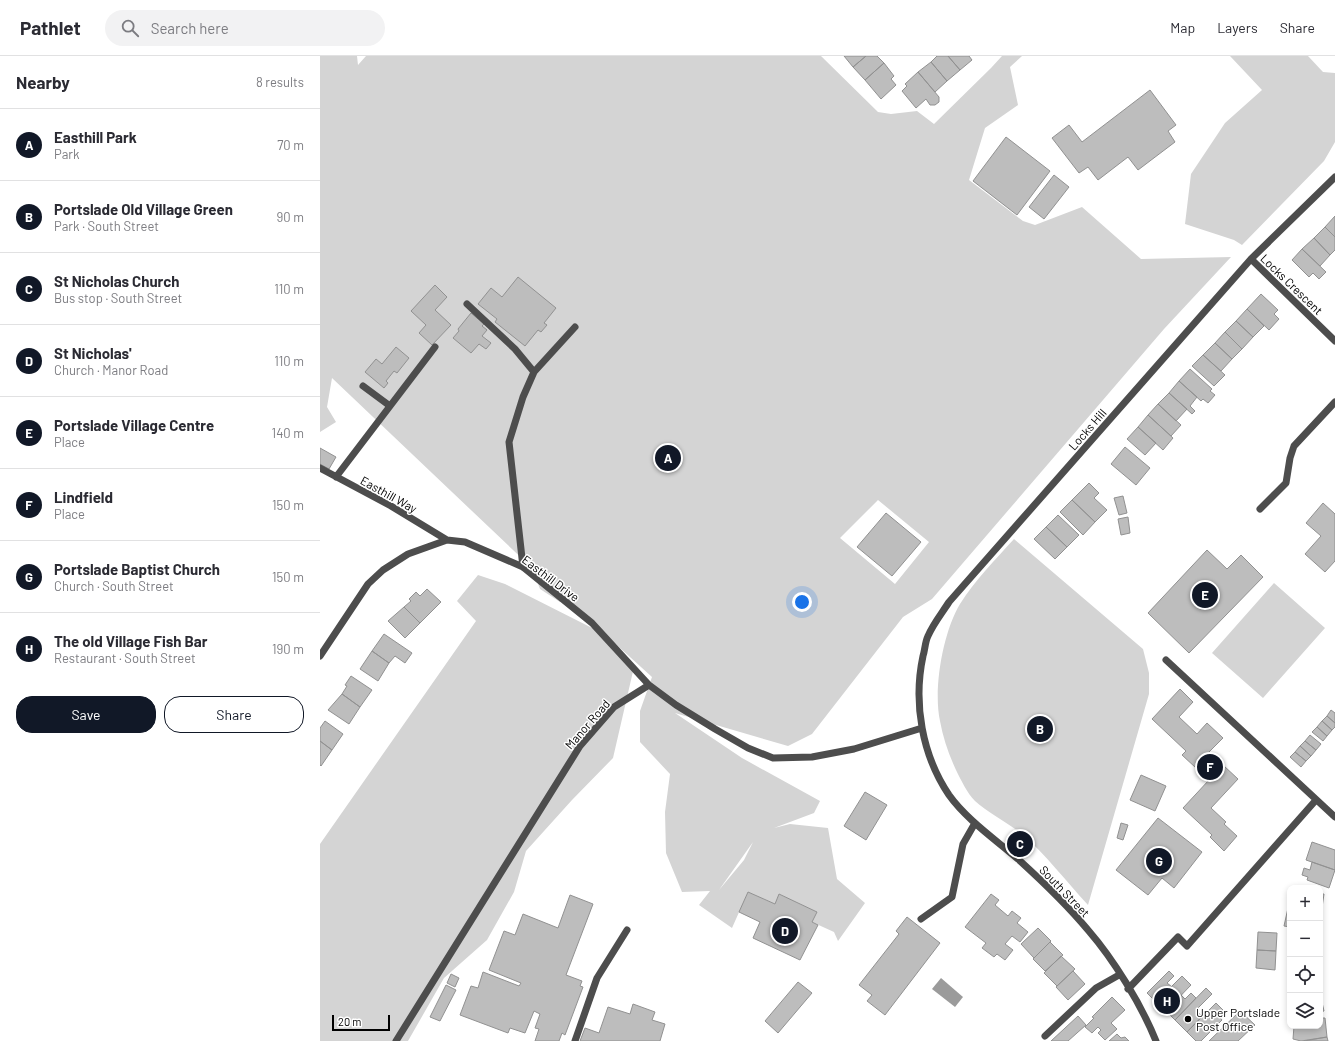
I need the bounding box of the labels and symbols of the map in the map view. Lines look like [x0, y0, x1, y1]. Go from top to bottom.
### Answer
street label: Locks Crescent [1258, 251, 1326, 317]
street label: Locks Hill [1065, 405, 1109, 453]
pin: A [655, 443, 681, 473]
street label: Easthill Way [358, 473, 420, 516]
street label: Easthill Drive [520, 552, 582, 604]
pin: E [1192, 580, 1218, 610]
your location [792, 592, 812, 612]
street label: Manor Road [562, 696, 612, 752]
pin: B [1027, 714, 1053, 744]
pin: F [1197, 752, 1223, 782]
pin: C [1007, 829, 1033, 859]
pin: G [1146, 846, 1172, 876]
street label: South Street [1037, 862, 1093, 920]
pin: D [772, 916, 798, 946]
pin: H [1154, 986, 1180, 1016]
place label: Upper Portslade Post Office [1196, 1005, 1280, 1033]
scale bar [332, 1013, 390, 1032]
marker: Upper Portslade Post Office [1183, 1014, 1193, 1024]

